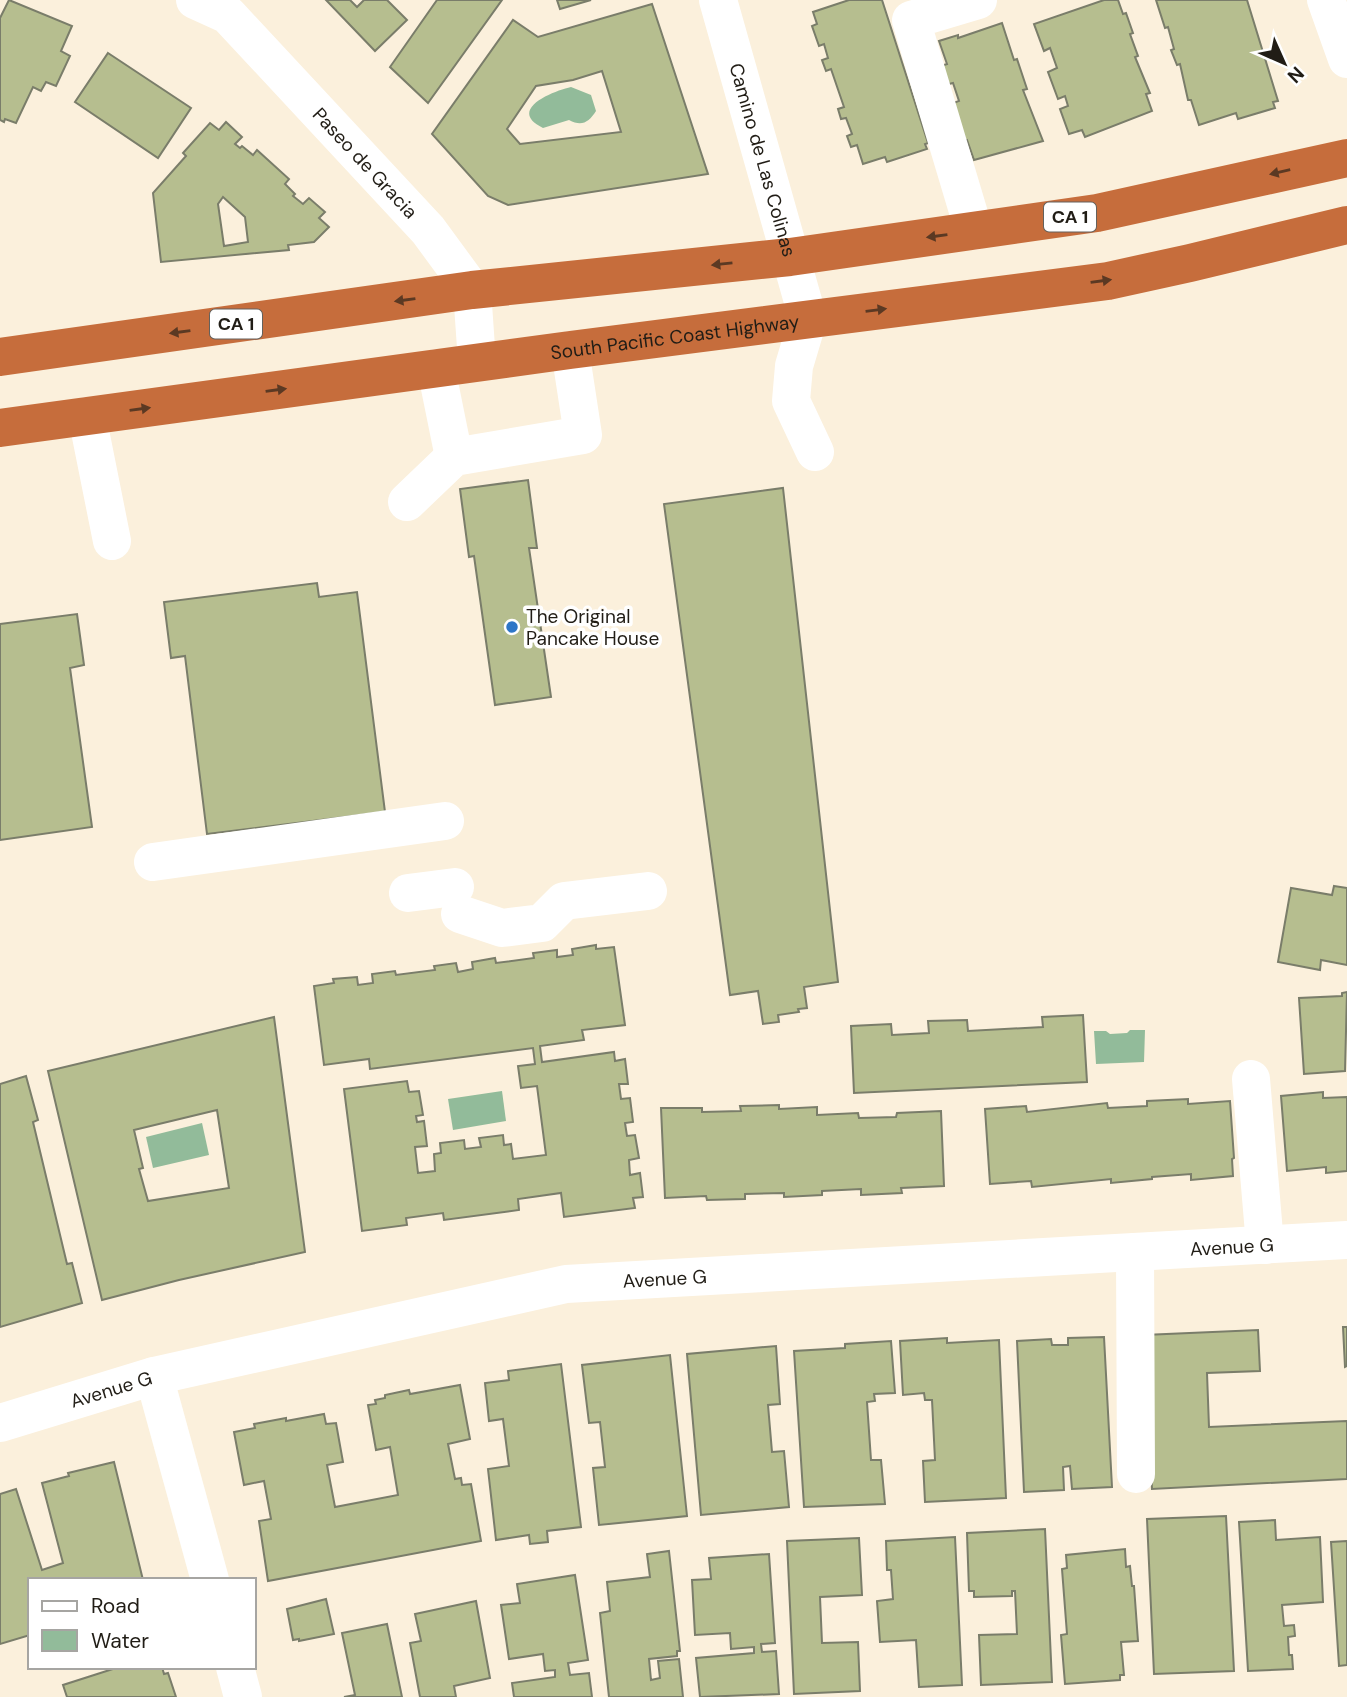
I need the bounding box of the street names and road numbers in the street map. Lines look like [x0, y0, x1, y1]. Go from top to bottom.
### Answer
street label: Camino de Las Colinas [724, 60, 802, 259]
street label: Paseo de Gracia [308, 102, 423, 224]
road number: CA 1 [1044, 202, 1096, 232]
street label: South Pacific Coast Highway [549, 308, 801, 365]
road number: CA 1 [210, 310, 262, 338]
street label: Avenue G [1189, 1232, 1274, 1261]
street label: Avenue G [622, 1264, 707, 1293]
street label: Avenue G [67, 1365, 155, 1413]

